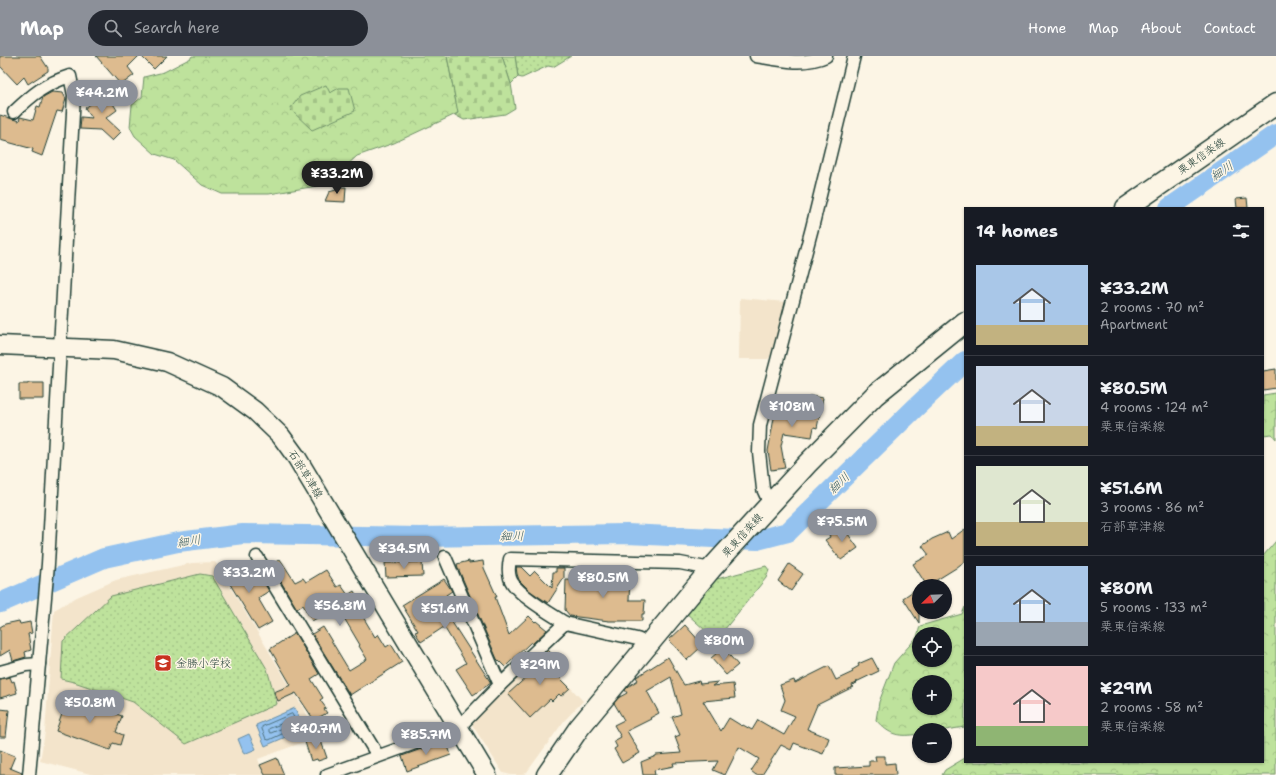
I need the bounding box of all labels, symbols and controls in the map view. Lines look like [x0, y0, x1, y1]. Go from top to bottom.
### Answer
search box [88, 10, 368, 46]
text: Map [20, 16, 64, 41]
icon: search [102, 17, 124, 39]
text: Search here [134, 18, 220, 38]
text: Home [1028, 19, 1067, 37]
text: Map [1089, 19, 1119, 37]
text: About [1141, 19, 1182, 37]
text: Contact [1204, 19, 1256, 37]
pin: ¥44.2M [69, 80, 135, 114]
text: ¥44.2M [76, 84, 128, 101]
street label: 栗東信楽線 [1174, 134, 1228, 178]
water label: 細川 [1208, 158, 1236, 184]
pin: ¥33.2M [304, 161, 370, 195]
text: ¥33.2M [311, 165, 363, 182]
text: 14 homes [976, 220, 1058, 242]
icon: filters [1230, 220, 1252, 242]
text: ¥33.2M [1100, 277, 1169, 299]
icon: home [1008, 281, 1056, 329]
text: 2 rooms · 70 m² [1100, 299, 1204, 316]
text: Apartment [1100, 316, 1168, 333]
text: ¥80.5M [1100, 377, 1168, 399]
icon: home [1008, 382, 1056, 430]
pin: ¥108M [764, 394, 820, 428]
text: ¥108M [769, 398, 815, 415]
text: 4 rooms · 124 m² [1100, 399, 1209, 416]
text: 栗東信楽線 [1100, 418, 1165, 435]
street label: 石部草津線 [285, 447, 327, 502]
water label: 細川 [825, 469, 853, 497]
text: ¥51.6M [1100, 477, 1163, 499]
icon: home [1008, 482, 1056, 530]
text: 3 rooms · 86 m² [1100, 499, 1204, 516]
pin: ¥75.5M [809, 509, 875, 543]
street label: 栗東信楽線 [718, 510, 766, 561]
text: ¥75.5M [817, 513, 867, 530]
text: 石部草津線 [1100, 518, 1165, 535]
water label: 細川 [500, 528, 524, 544]
water label: 細川 [176, 531, 202, 551]
pin: ¥34.5M [371, 536, 437, 570]
text: ¥34.5M [378, 540, 430, 557]
pin: ¥33.2M [216, 560, 282, 594]
text: ¥33.2M [223, 564, 275, 581]
pin: ¥80.5M [570, 565, 636, 599]
text: ¥80.5M [577, 569, 629, 586]
text: ¥80M [1100, 577, 1153, 599]
north arrow [912, 579, 952, 619]
map controls [912, 579, 952, 763]
icon: home [1008, 582, 1056, 630]
pin: ¥56.8M [307, 593, 373, 627]
pin: ¥51.6M [412, 596, 478, 630]
text: ¥56.8M [314, 597, 366, 614]
text: 5 rooms · 133 m² [1100, 599, 1208, 616]
text: ¥51.6M [421, 600, 469, 617]
text: 栗東信楽線 [1100, 618, 1165, 635]
button: locate [912, 627, 952, 667]
pin: ¥80M [700, 628, 748, 662]
text: ¥80M [704, 632, 744, 649]
pin: ¥29M [516, 652, 564, 686]
school or university icon: 金勝小学校 [153, 653, 173, 673]
place label: 金勝小学校 [176, 656, 231, 671]
text: ¥29M [520, 656, 560, 673]
button: + [912, 675, 952, 715]
text: ¥29M [1100, 677, 1152, 699]
icon: home [1008, 682, 1056, 730]
pin: ¥50.8M [57, 690, 123, 724]
text: ¥50.8M [64, 694, 116, 711]
text: 2 rooms · 58 m² [1100, 699, 1203, 716]
pin: ¥40.7M [283, 716, 349, 750]
text: 栗東信楽線 [1100, 718, 1165, 735]
text: ¥40.7M [290, 720, 342, 737]
pin: ¥85.7M [393, 722, 459, 756]
button: − [912, 723, 952, 763]
text: ¥85.7M [401, 726, 451, 743]

